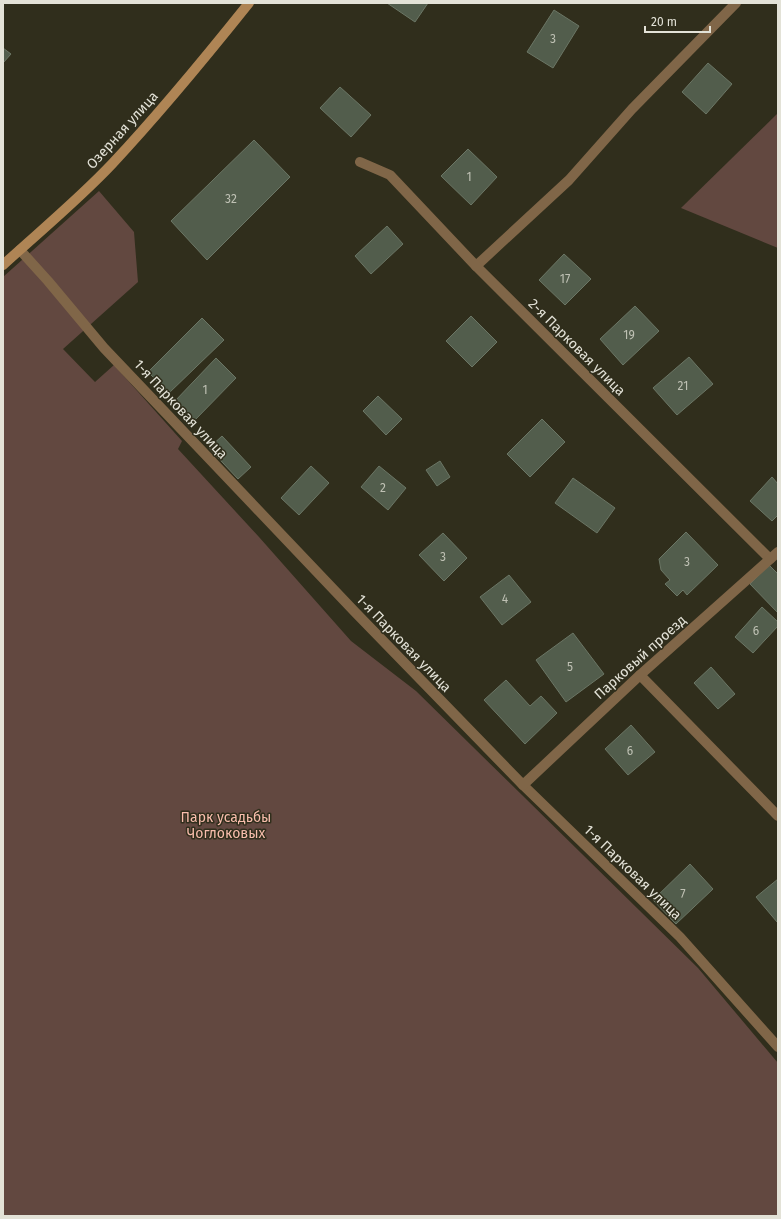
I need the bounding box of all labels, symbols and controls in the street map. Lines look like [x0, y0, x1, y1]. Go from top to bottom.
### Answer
scale bar [645, 8, 710, 34]
text: 20 m [651, 15, 677, 29]
house number: 3 [550, 32, 556, 46]
street label: Озерная улица [83, 88, 162, 173]
house number: 1 [466, 170, 472, 184]
house number: 32 [225, 192, 237, 206]
house number: 17 [560, 272, 570, 286]
street label: 2-я Парковая улица [525, 295, 629, 399]
house number: 19 [623, 328, 635, 342]
street label: 1-я Парковая улица [130, 356, 231, 462]
house number: 21 [678, 379, 688, 393]
house number: 1 [202, 383, 208, 397]
house number: 2 [380, 481, 386, 495]
house number: 3 [440, 550, 446, 564]
house number: 3 [684, 555, 690, 569]
street label: 1-я Парковая улица [353, 591, 455, 696]
house number: 4 [502, 592, 509, 606]
street label: Парковый проезд [591, 612, 690, 703]
house number: 6 [753, 624, 759, 638]
house number: 5 [567, 660, 573, 674]
house number: 6 [627, 744, 633, 758]
park label: Парк усадьбы Чоглоковых [181, 809, 271, 842]
street label: 1-я Парковая улица [580, 821, 685, 923]
house number: 7 [680, 887, 686, 901]

